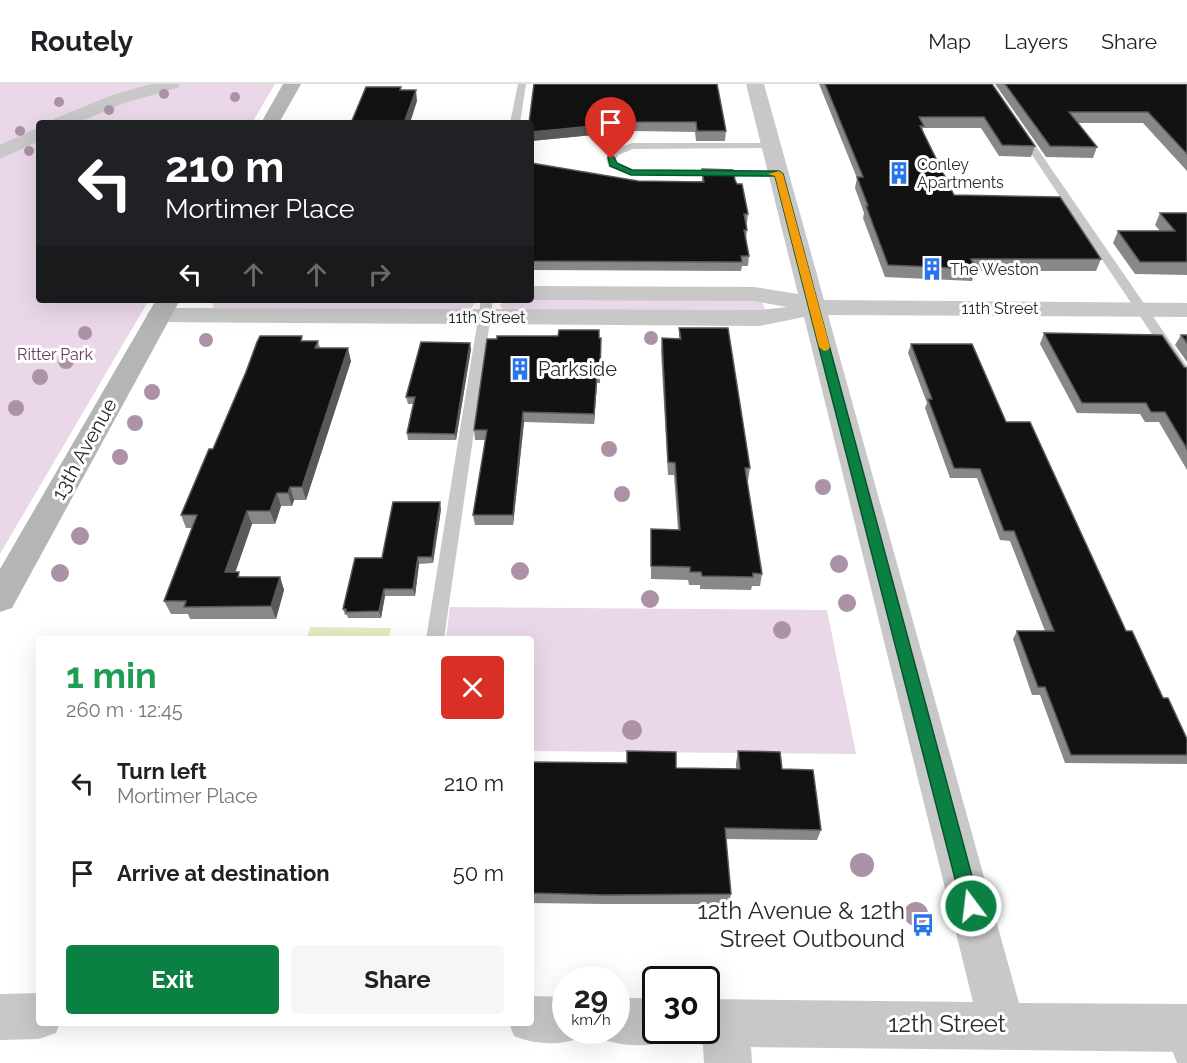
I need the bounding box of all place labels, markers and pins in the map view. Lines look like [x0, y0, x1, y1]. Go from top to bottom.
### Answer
pin [585, 97, 636, 159]
place label: Conley Apartments [917, 155, 1004, 192]
building icon: Conley Apartments [886, 160, 912, 186]
building icon: The Weston [919, 256, 945, 282]
place label: The Weston [950, 260, 1039, 279]
building icon: Parkside [507, 356, 533, 382]
place label: Parkside [538, 357, 617, 381]
place label: 12th Avenue & 12th Street Outbound [698, 896, 905, 953]
bus stop icon: 12th Avenue & 12th Street Outbound [910, 912, 936, 938]

